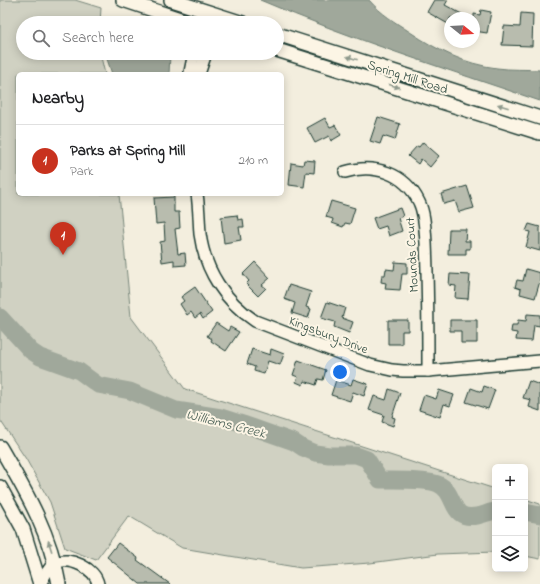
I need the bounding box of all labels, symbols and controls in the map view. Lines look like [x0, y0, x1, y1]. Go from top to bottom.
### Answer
north arrow [444, 12, 480, 48]
search box [16, 16, 284, 60]
icon: search [30, 27, 52, 49]
text: Search here [62, 27, 134, 49]
one-way arrow [346, 55, 358, 61]
street label: Spring Mill Road [365, 56, 451, 101]
one-way arrow [389, 83, 401, 89]
text: Nearby [32, 86, 84, 111]
one-way arrow [497, 103, 509, 109]
text: Parks at Spring Mill [70, 140, 185, 162]
text: 1 [43, 151, 47, 170]
text: 210 m [238, 151, 268, 170]
text: Park [70, 162, 94, 181]
street label: Mounds Court [401, 216, 424, 293]
pin: 1 [50, 222, 76, 255]
street label: Kingsbury Drive [286, 312, 371, 360]
your location [330, 362, 350, 382]
water label: Williams Creek [184, 404, 268, 445]
map controls [492, 464, 528, 572]
button: + [492, 464, 528, 500]
button: − [492, 500, 528, 536]
button: layers [492, 536, 528, 572]
one-way arrow [47, 540, 53, 552]

